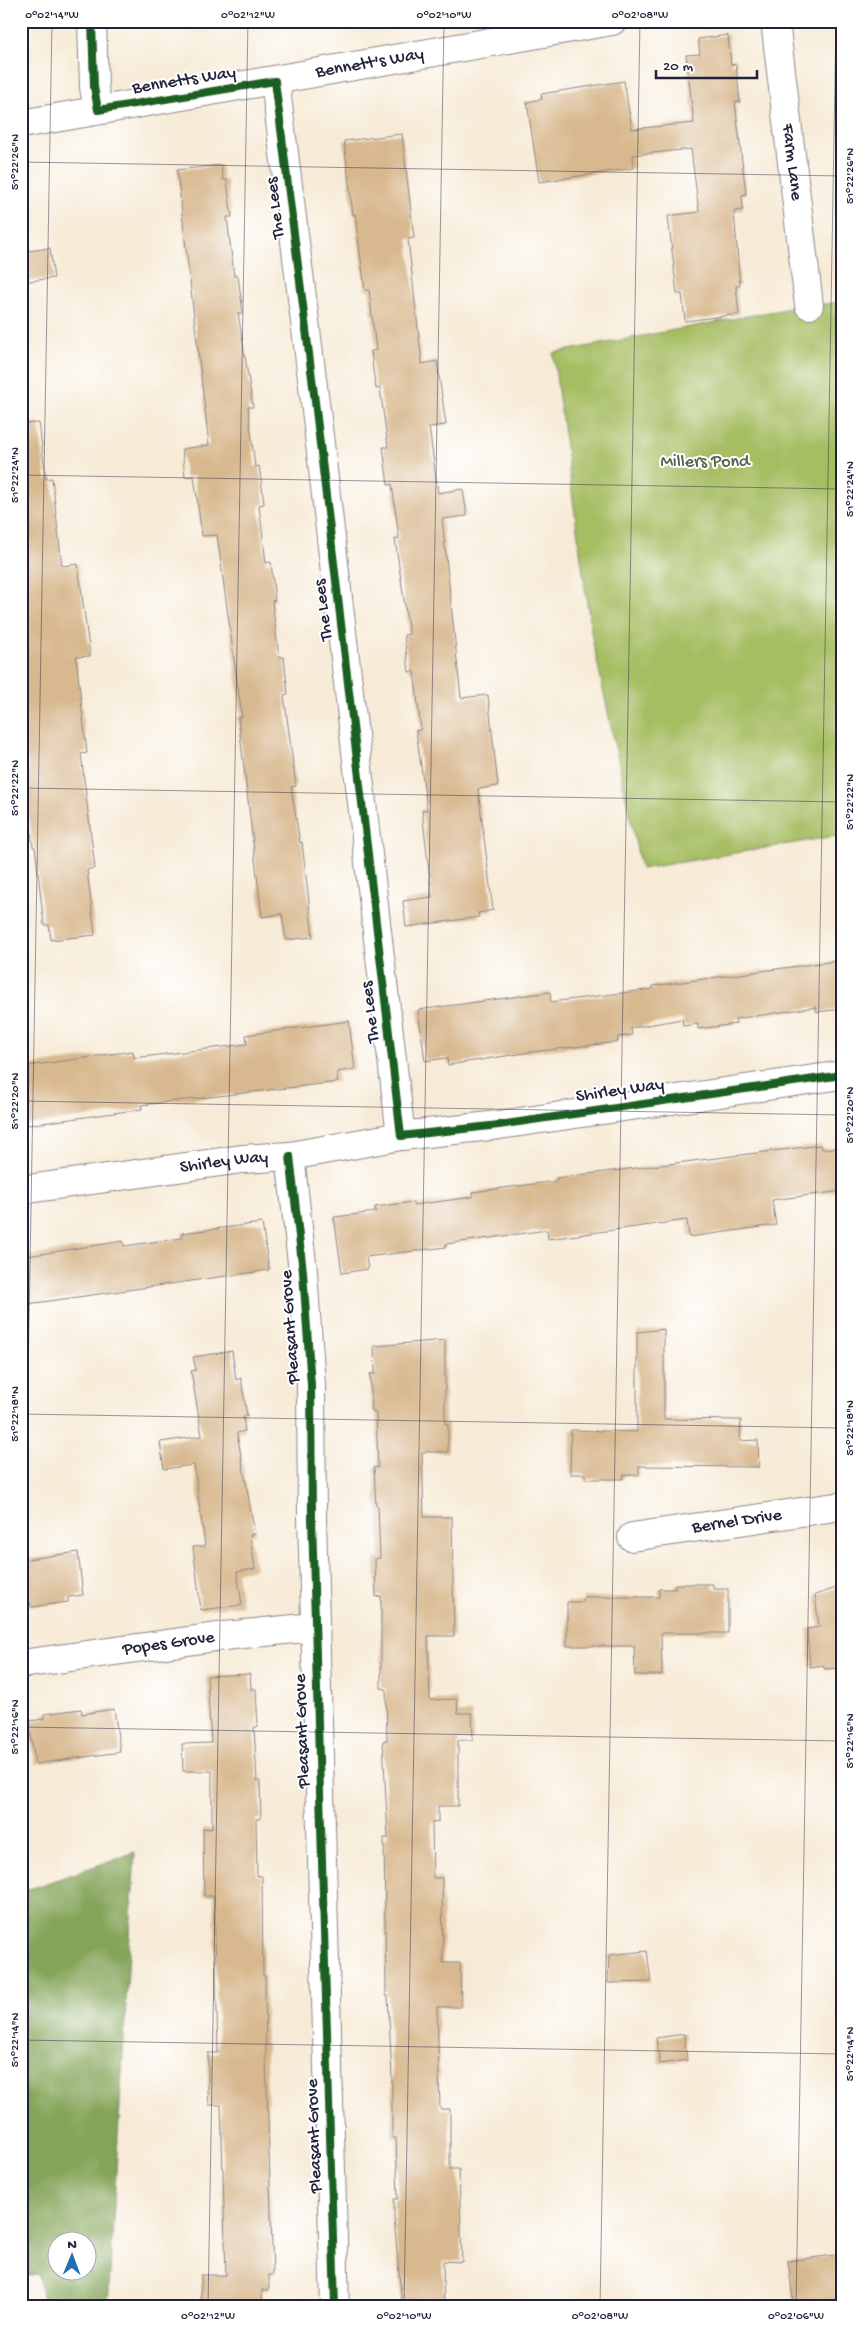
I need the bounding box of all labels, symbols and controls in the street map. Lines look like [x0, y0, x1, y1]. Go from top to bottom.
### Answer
text: 0°02'14"W [25, 9, 79, 23]
text: 0°02'12"W [221, 9, 275, 23]
text: 0°02'10"W [417, 9, 471, 23]
text: 0°02'08"W [612, 9, 668, 23]
street label: Bennett's Way [313, 43, 426, 83]
scale bar [656, 48, 757, 80]
text: 20 m [663, 58, 693, 76]
street label: Bennetts Way [130, 62, 237, 100]
street label: Farm Lane [777, 121, 807, 202]
text: 51°22'26"N [9, 134, 23, 190]
text: 51°22'26"N [844, 148, 858, 204]
street label: The Lees [262, 175, 290, 241]
text: 51°22'24"N [9, 447, 23, 503]
park label: Millers Pond [660, 452, 751, 473]
text: 51°22'24"N [844, 461, 858, 517]
street label: The Lees [310, 577, 338, 643]
text: 51°22'22"N [9, 760, 23, 816]
text: 51°22'22"N [844, 774, 858, 830]
street label: The Lees [357, 979, 385, 1045]
text: 51°22'20"N [9, 1072, 23, 1129]
street label: Shirley Way [575, 1074, 666, 1108]
text: 51°22'20"N [844, 1086, 858, 1143]
street label: Shirley Way [179, 1147, 269, 1178]
street label: Pleasant Grove [276, 1269, 306, 1386]
text: 51°22'18"N [9, 1386, 23, 1442]
text: 51°22'18"N [844, 1400, 858, 1456]
street label: Bernel Drive [690, 1504, 784, 1539]
street label: Popes Grove [120, 1627, 217, 1661]
street label: Pleasant Grove [290, 1673, 316, 1789]
text: 51°22'16"N [9, 1699, 23, 1755]
text: 51°22'16"N [844, 1713, 858, 1769]
text: 51°22'14"N [9, 2012, 23, 2067]
text: 51°22'14"N [844, 2026, 858, 2081]
street label: Pleasant Grove [302, 2078, 328, 2194]
north arrow [48, 2230, 98, 2280]
text: N [67, 2237, 77, 2254]
text: 0°02'12"W [181, 2310, 235, 2324]
text: 0°02'10"W [377, 2310, 431, 2324]
text: 0°02'08"W [572, 2310, 628, 2324]
text: 0°02'06"W [768, 2310, 824, 2324]

